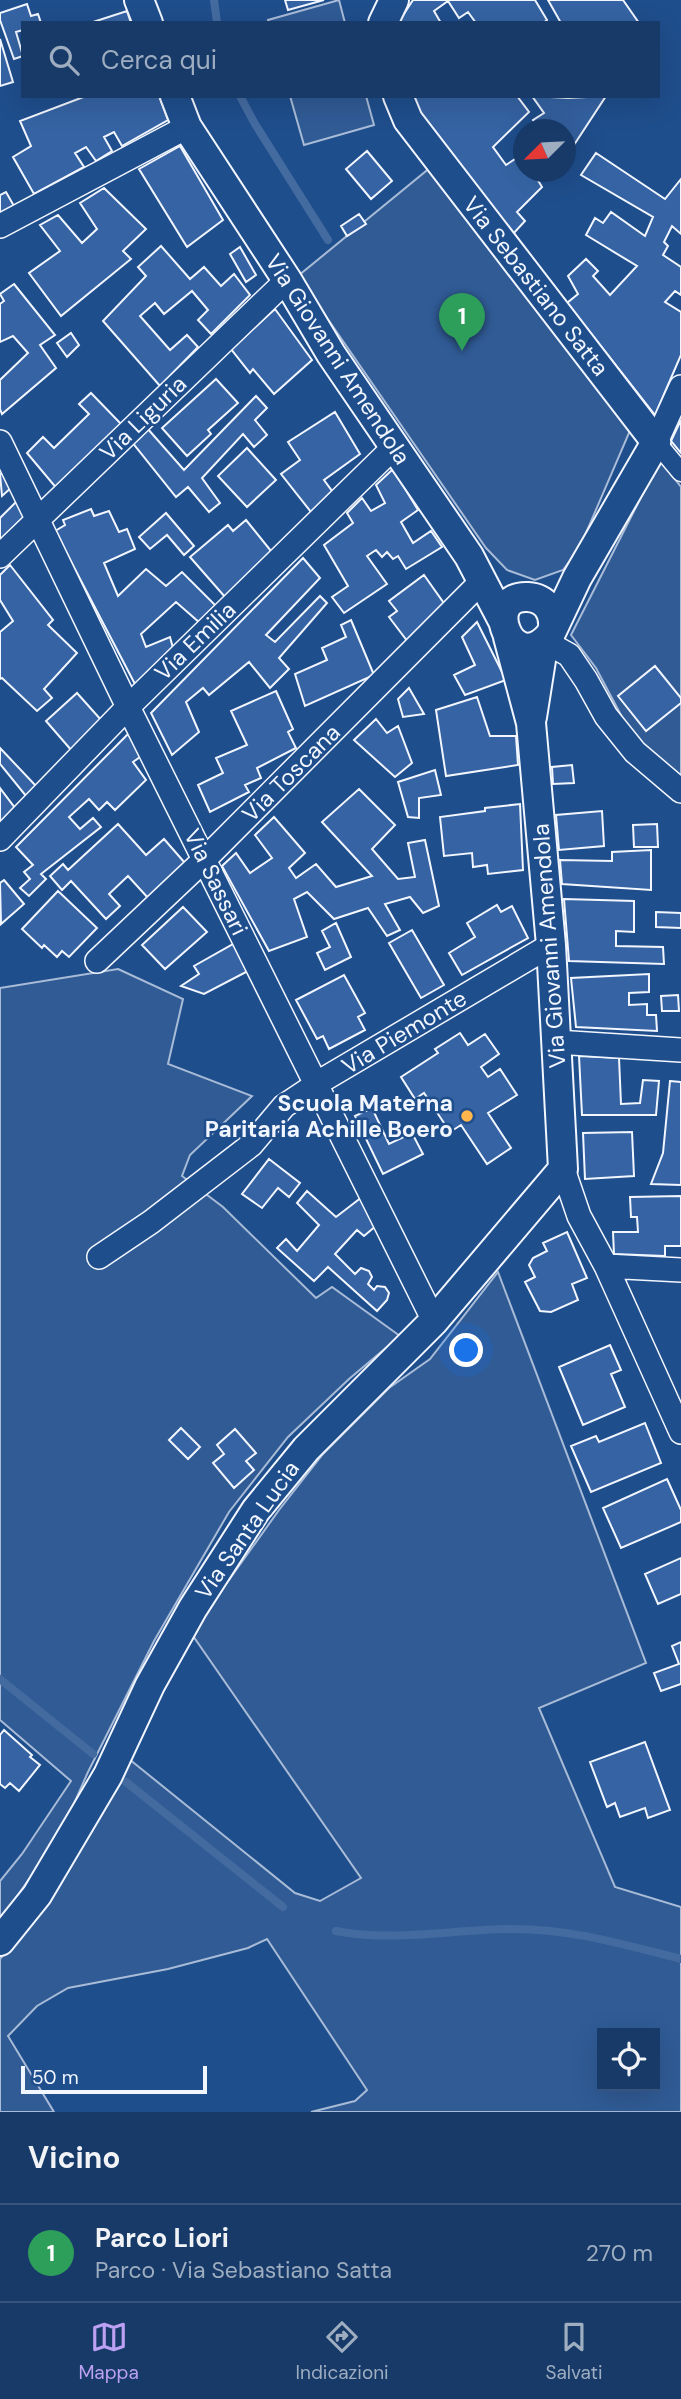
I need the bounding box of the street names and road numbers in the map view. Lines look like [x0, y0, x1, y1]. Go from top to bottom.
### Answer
street label: Via Sebastiano Satta [456, 190, 616, 382]
street label: Via Giovanni Amendola [259, 248, 417, 470]
street label: Via Liguria [93, 369, 193, 467]
street label: Via Emilia [148, 595, 242, 687]
street label: Via Toscana [236, 718, 346, 828]
street label: Via Giovanni Amendola [525, 823, 573, 1069]
street label: Via Sassari [177, 824, 255, 940]
street label: Via Piemonte [336, 983, 472, 1081]
street label: Via Santa Lucia [188, 1455, 306, 1605]

